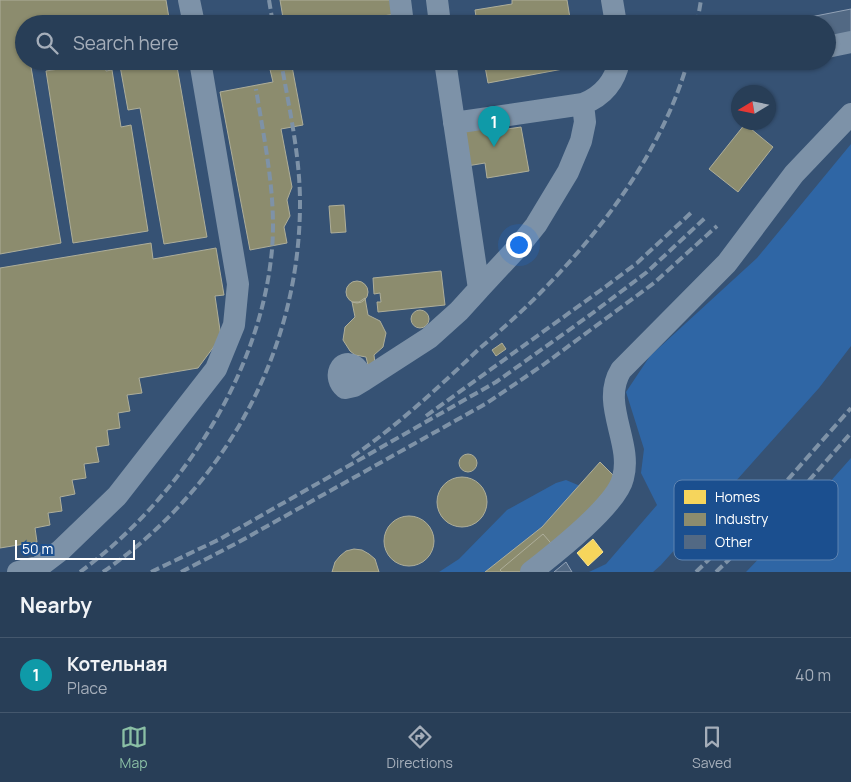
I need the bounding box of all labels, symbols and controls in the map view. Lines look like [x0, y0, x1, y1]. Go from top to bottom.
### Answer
search box [15, 15, 836, 70]
icon: search [33, 29, 61, 57]
text: Search here [73, 30, 179, 56]
north arrow [731, 85, 776, 130]
pin: 1 [478, 106, 510, 147]
your location [506, 232, 532, 258]
legend [674, 480, 838, 560]
text: Homes [715, 487, 760, 506]
text: Industry [715, 509, 769, 528]
text: Other [715, 532, 752, 551]
scale bar [15, 537, 135, 560]
text: 50 m [22, 539, 53, 558]
text: Nearby [20, 591, 92, 619]
text: Котельная [67, 651, 167, 677]
text: 1 [32, 664, 40, 686]
text: 40 m [795, 664, 831, 686]
text: Place [67, 677, 107, 699]
tab: Map [120, 723, 148, 772]
tab: Directions [387, 723, 453, 772]
tab: Saved [692, 723, 731, 772]

